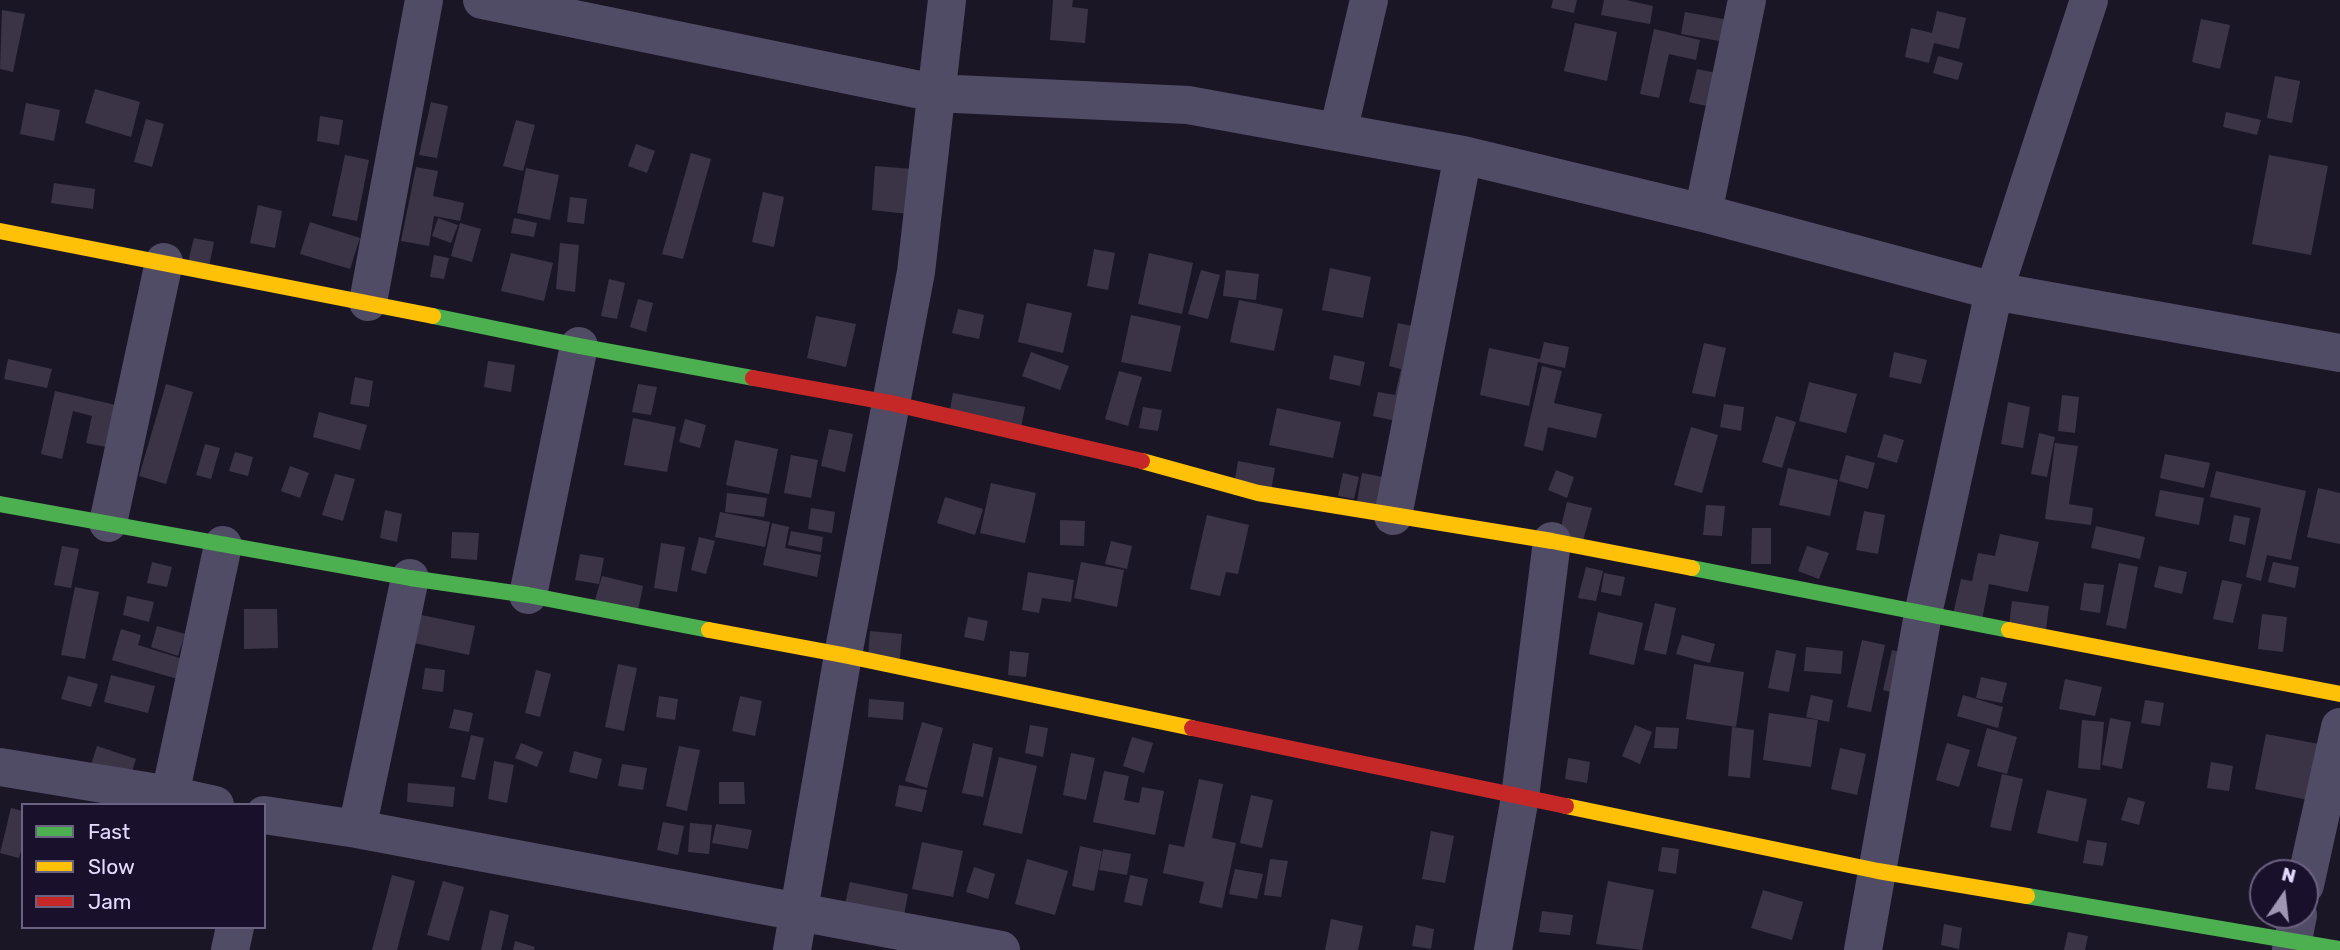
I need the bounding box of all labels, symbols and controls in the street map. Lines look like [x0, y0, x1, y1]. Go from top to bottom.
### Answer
legend [21, 803, 266, 929]
text: Fast [88, 819, 130, 844]
text: Slow [88, 854, 135, 879]
north arrow [2249, 859, 2319, 929]
text: N [2279, 862, 2298, 888]
text: Jam [88, 889, 132, 914]

